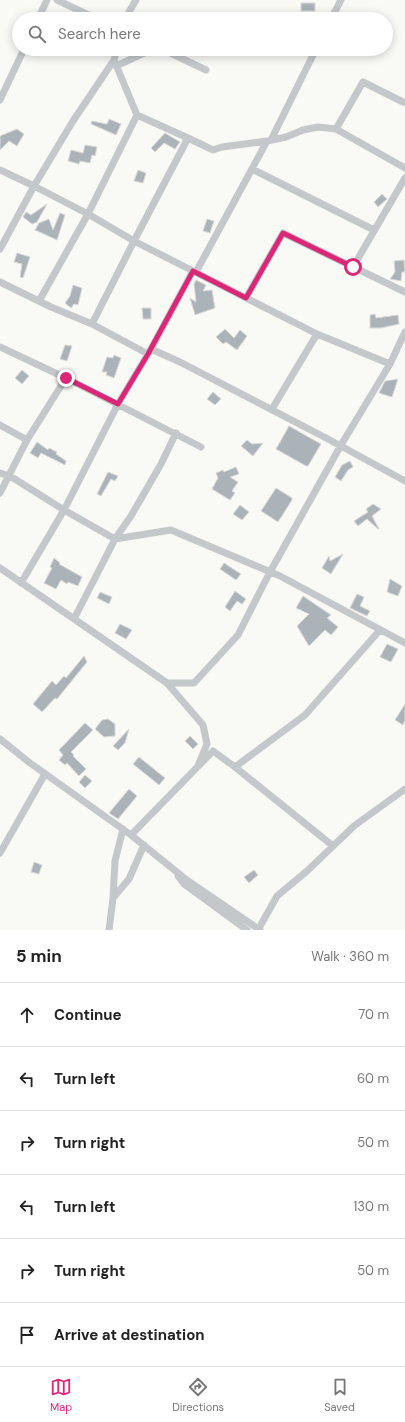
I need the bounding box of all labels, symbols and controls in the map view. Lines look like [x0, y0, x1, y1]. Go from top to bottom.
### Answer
search box [12, 12, 393, 56]
icon: search [26, 23, 48, 45]
text: Search here [58, 24, 141, 44]
route start [344, 258, 362, 276]
route end [57, 369, 75, 387]
text: 5 min [16, 945, 62, 967]
text: Walk · 360 m [311, 948, 389, 965]
icon: ahead [16, 1004, 38, 1026]
text: Continue [54, 1005, 122, 1025]
text: 70 m [358, 1006, 389, 1023]
icon: left [16, 1068, 38, 1090]
text: Turn left [54, 1069, 115, 1089]
text: 60 m [357, 1070, 389, 1087]
icon: right [16, 1132, 38, 1154]
text: Turn right [54, 1133, 125, 1153]
text: 50 m [357, 1134, 389, 1151]
icon: left [16, 1196, 38, 1218]
text: Turn left [54, 1197, 115, 1217]
text: 130 m [353, 1198, 389, 1215]
icon: right [16, 1260, 38, 1282]
text: Turn right [54, 1261, 125, 1281]
text: 50 m [357, 1262, 389, 1279]
icon: arrive [16, 1324, 38, 1346]
text: Arrive at destination [54, 1325, 205, 1345]
tab: Map [50, 1376, 72, 1414]
tab: Directions [172, 1376, 224, 1414]
tab: Saved [324, 1376, 355, 1414]

